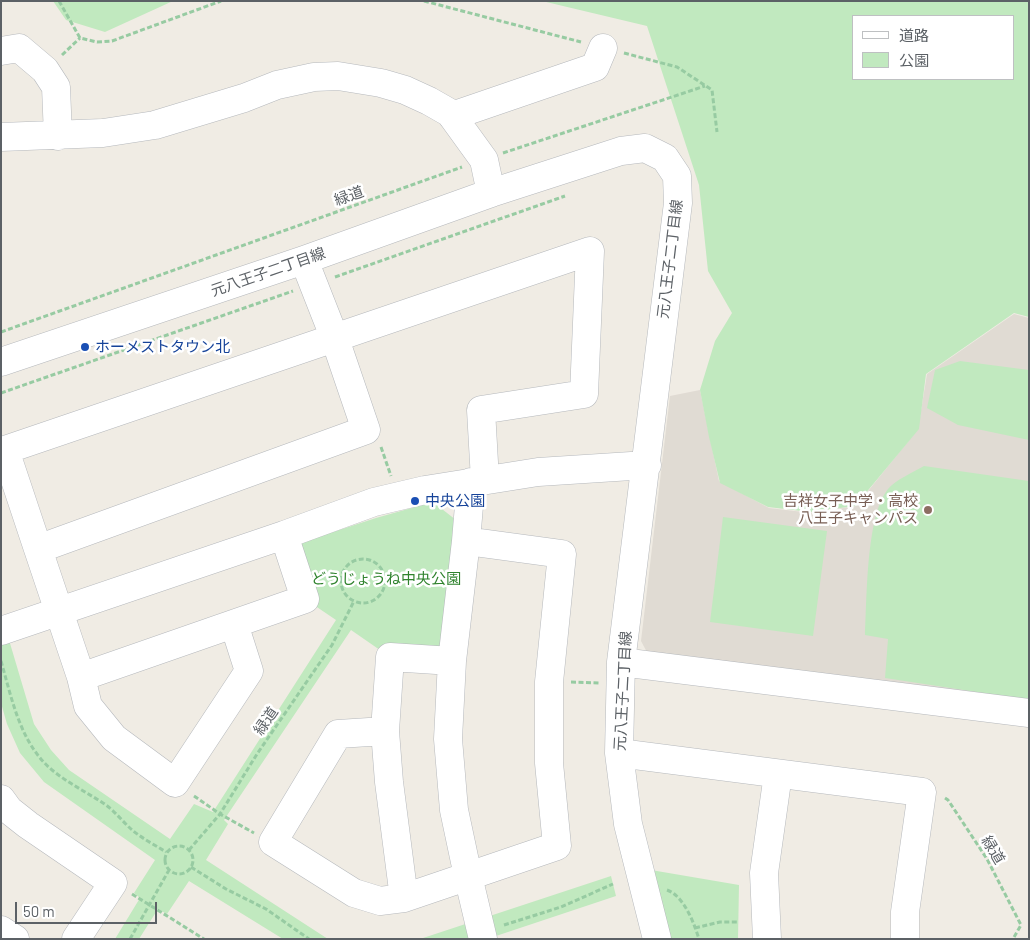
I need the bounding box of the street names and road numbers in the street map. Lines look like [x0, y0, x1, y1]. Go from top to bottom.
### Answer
street label: 緑道 [332, 182, 366, 210]
street label: 元八王子二丁目線 [654, 198, 686, 320]
street label: 元八王子二丁目線 [208, 244, 328, 300]
street label: 元八王子二丁目線 [611, 631, 635, 751]
street label: 緑道 [250, 704, 282, 738]
street label: 緑道 [978, 833, 1008, 867]

